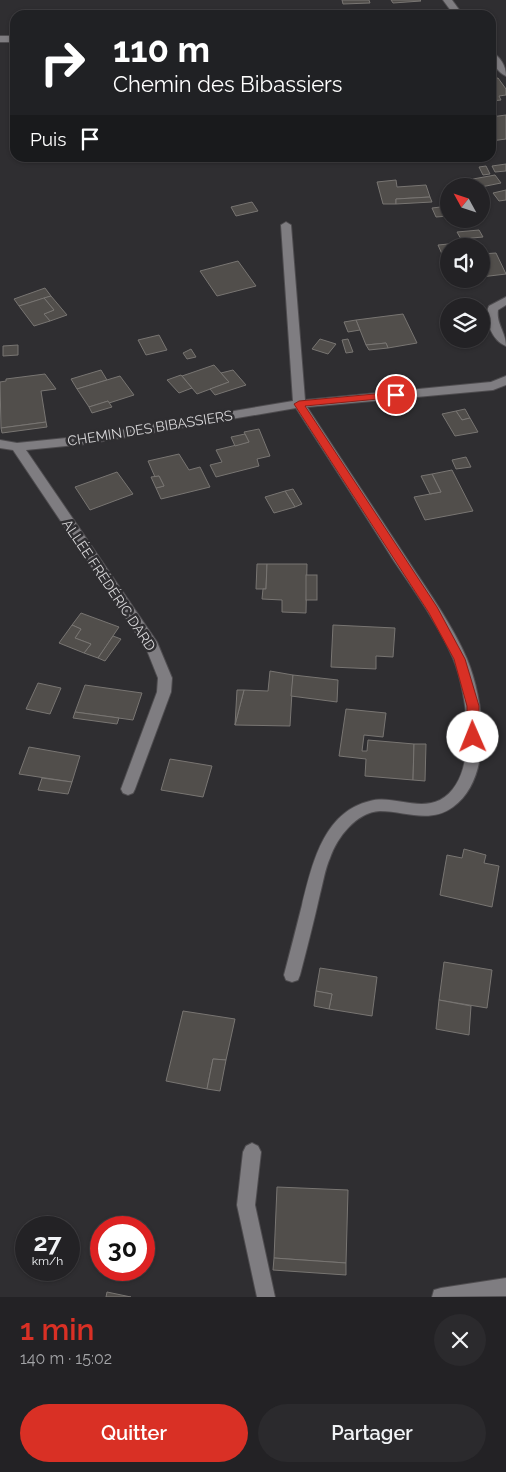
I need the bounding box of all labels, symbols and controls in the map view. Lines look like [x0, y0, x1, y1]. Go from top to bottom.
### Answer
text: 110 m [113, 29, 210, 70]
icon: right [30, 30, 95, 95]
text: Chemin des Bibassiers [113, 71, 342, 97]
icon: arrive [76, 125, 104, 153]
text: Puis [30, 128, 66, 150]
north arrow [440, 178, 490, 228]
map controls [440, 178, 490, 348]
button: sound [440, 238, 490, 288]
button: layers [440, 298, 490, 348]
pin [375, 374, 417, 416]
icon: arrive [382, 381, 410, 409]
street label: CHEMIN DES BIBASSIERS [66, 407, 234, 449]
street label: ALLÉE FRÉDÉRIC DARD [59, 516, 160, 654]
position arrow [446, 710, 498, 762]
speed limit sign: 30 [90, 1216, 155, 1281]
text: 27 [33, 1227, 62, 1257]
text: km/h [32, 1254, 63, 1268]
text: 1 min [20, 1312, 95, 1347]
button: close [434, 1314, 486, 1366]
text: 140 m · 15:02 [20, 1349, 112, 1368]
button: Quitter [20, 1404, 248, 1462]
button: Partager [258, 1404, 486, 1462]

